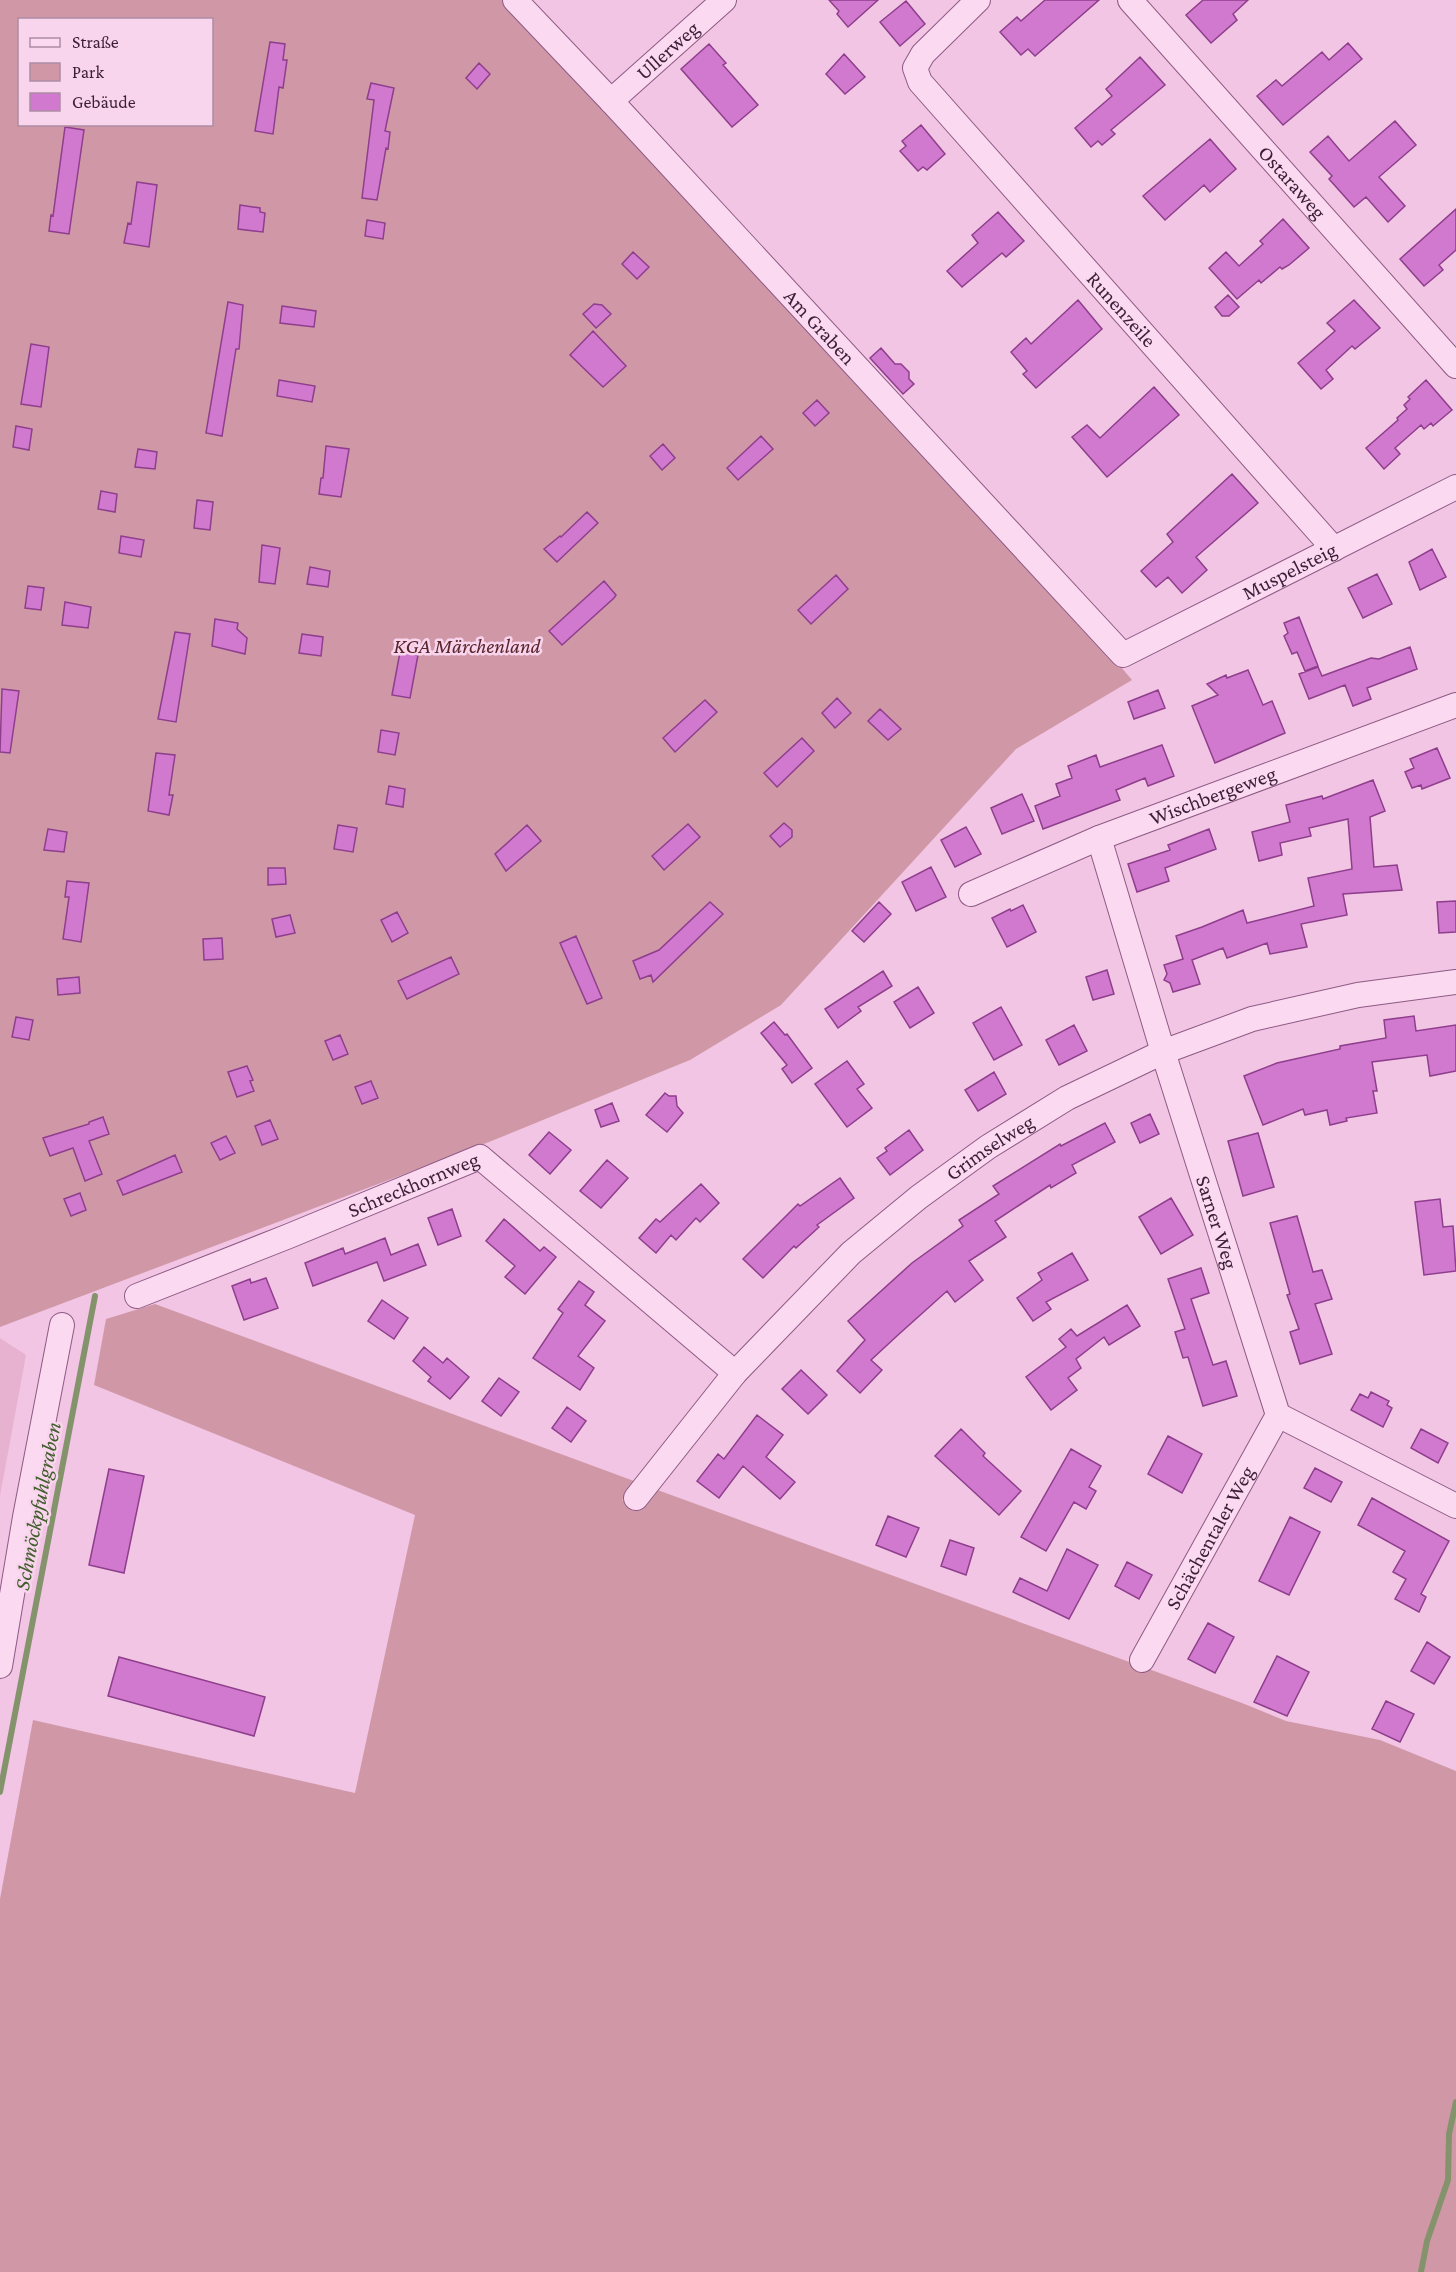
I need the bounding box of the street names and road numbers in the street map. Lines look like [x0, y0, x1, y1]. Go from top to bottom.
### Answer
street label: Ullerweg [631, 16, 704, 85]
street label: Ostaraweg [1253, 141, 1331, 224]
street label: Runenzeile [1082, 267, 1161, 352]
street label: Am Graben [779, 284, 861, 370]
street label: Muspelsteig [1238, 537, 1341, 605]
street label: Wischbergeweg [1146, 761, 1279, 830]
street label: Grimselweg [941, 1110, 1038, 1186]
street label: Schreckhornweg [344, 1147, 483, 1222]
street label: Sarner Weg [1191, 1173, 1243, 1272]
street label: Schächentaler Weg [1161, 1462, 1259, 1614]

